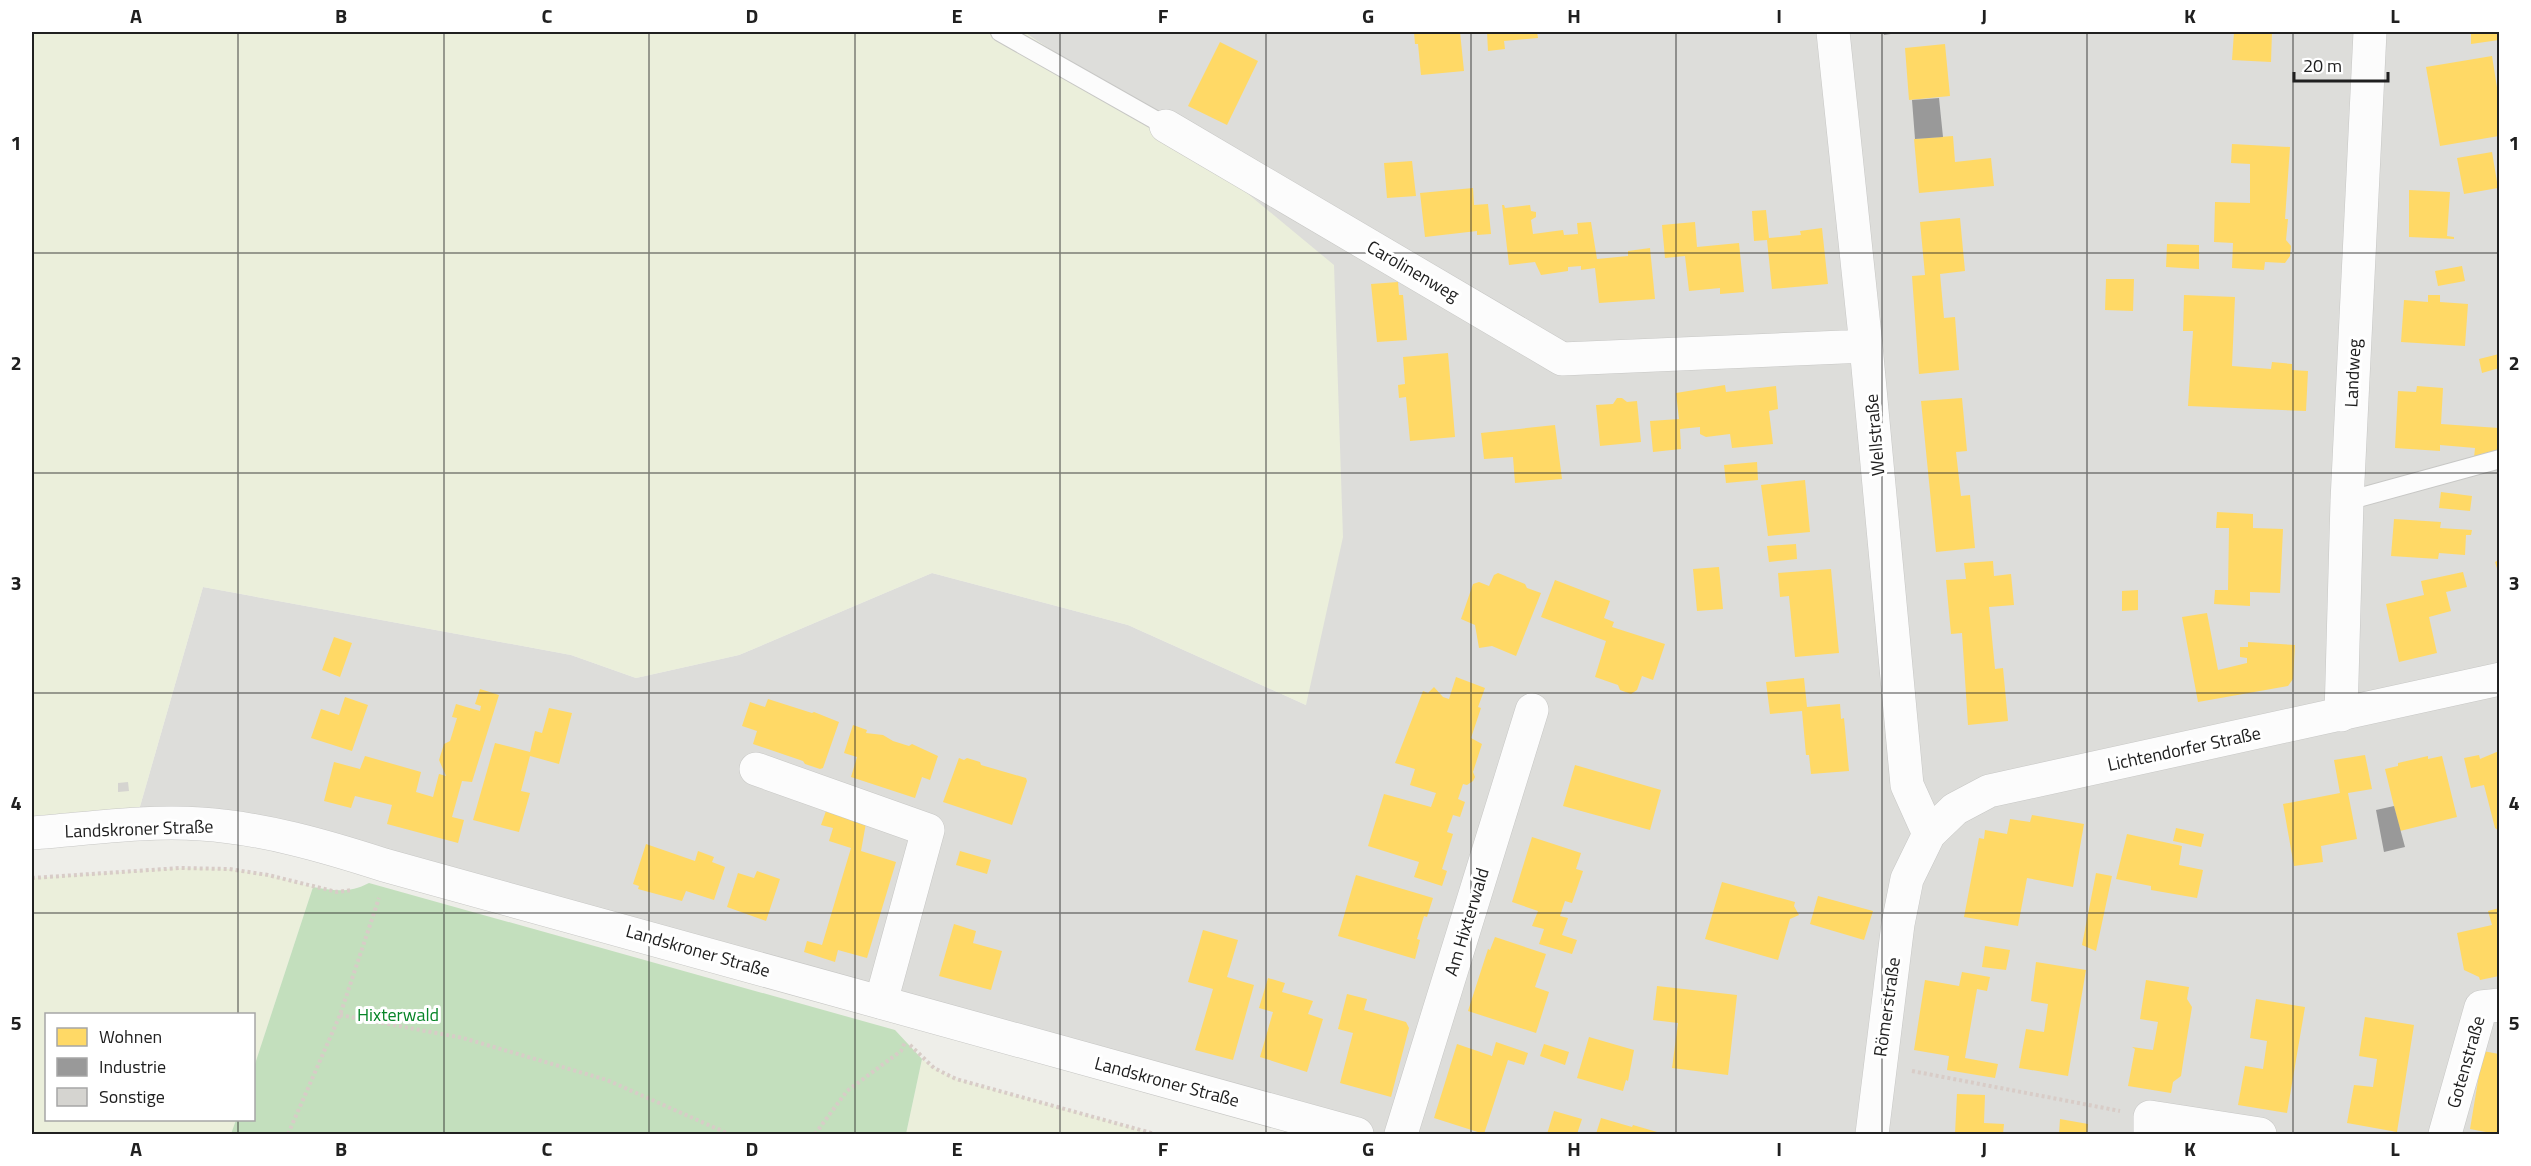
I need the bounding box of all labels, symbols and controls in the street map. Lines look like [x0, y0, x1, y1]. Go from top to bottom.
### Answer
text: A [130, 0, 142, 31]
text: B [335, 0, 347, 31]
text: C [542, 0, 553, 31]
text: D [746, 0, 758, 31]
text: E [951, 0, 963, 31]
text: F [1158, 0, 1169, 31]
text: G [1362, 0, 1374, 31]
text: H [1567, 0, 1581, 31]
text: I [1776, 0, 1782, 31]
text: J [1981, 0, 1987, 31]
text: K [2184, 0, 2196, 31]
text: L [2390, 0, 2400, 31]
scale bar [2294, 45, 2388, 83]
text: 20 m [2303, 52, 2342, 79]
text: 1 [10, 127, 22, 158]
text: 1 [2508, 127, 2520, 158]
street label: Carolinenweg [1362, 233, 1464, 308]
street label: Landweg [2337, 338, 2368, 408]
text: 2 [10, 347, 22, 378]
text: 2 [2508, 347, 2520, 378]
street label: Wellstraße [1857, 393, 1892, 477]
text: 3 [10, 567, 22, 598]
text: 3 [2508, 567, 2520, 598]
street label: Lichtendorfer Straße [2105, 719, 2263, 778]
text: 4 [10, 787, 22, 818]
text: 4 [2508, 787, 2520, 818]
street label: Landskroner Straße [64, 812, 214, 845]
street label: Am Hixterwald [1437, 864, 1496, 979]
street label: Landskroner Straße [623, 917, 773, 984]
street label: Römerstraße [1866, 955, 1907, 1058]
park label: Hixterwald [357, 1001, 439, 1028]
text: 5 [10, 1007, 22, 1038]
text: 5 [2508, 1007, 2520, 1038]
legend [45, 1013, 255, 1121]
street label: Gotenstraße [2439, 1013, 2492, 1111]
text: Wohnen [99, 1023, 162, 1050]
street label: Landskroner Straße [1092, 1049, 1243, 1114]
text: Industrie [99, 1053, 166, 1080]
text: Sonstige [99, 1083, 165, 1110]
text: A [130, 1133, 142, 1164]
text: B [335, 1133, 347, 1164]
text: C [542, 1133, 553, 1164]
text: D [746, 1133, 758, 1164]
text: E [951, 1133, 963, 1164]
text: F [1158, 1133, 1169, 1164]
text: G [1362, 1133, 1374, 1164]
text: H [1567, 1133, 1581, 1164]
text: I [1776, 1133, 1782, 1164]
text: J [1981, 1133, 1987, 1164]
text: K [2184, 1133, 2196, 1164]
text: L [2390, 1133, 2400, 1164]

